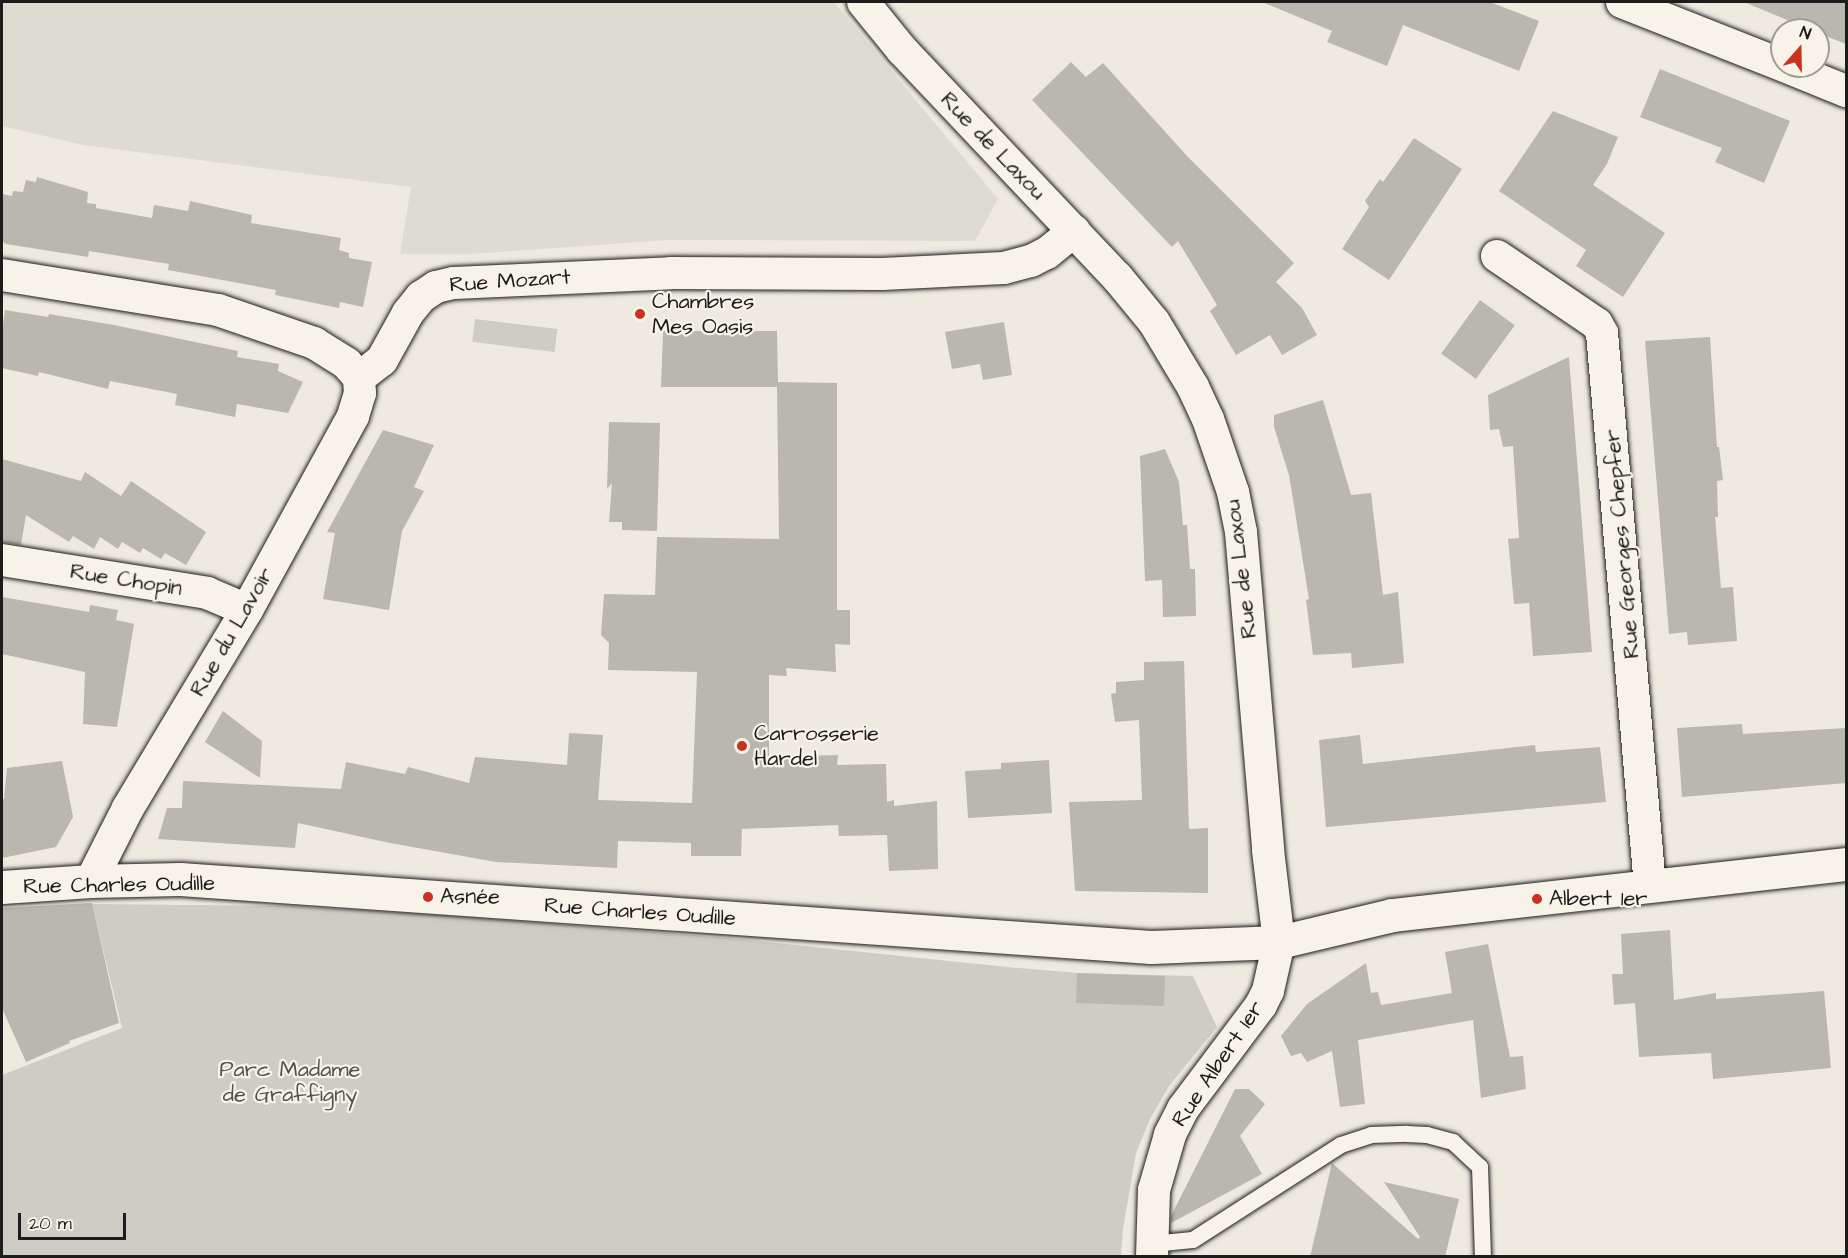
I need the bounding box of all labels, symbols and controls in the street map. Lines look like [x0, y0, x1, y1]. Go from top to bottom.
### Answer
north arrow [1770, 18, 1830, 78]
text: N [1797, 21, 1814, 45]
street label: Rue de Laxou [935, 87, 1051, 205]
street label: Rue Mozart [449, 264, 571, 298]
place label: Chambres Mes Oasis [652, 288, 754, 340]
marker: Chambres Mes Oasis [633, 307, 647, 321]
street label: Rue Georges Chepfer [1599, 428, 1645, 660]
street label: Rue de Laxou [1219, 498, 1263, 640]
street label: Rue Chopin [68, 558, 184, 602]
street label: Rue du Lavoir [184, 563, 280, 701]
place label: Carrosserie Hardel [754, 720, 879, 772]
marker: Carrosserie Hardel [735, 739, 749, 753]
street label: Rue Charles Oudille [23, 870, 215, 900]
place label: Asnée [440, 884, 500, 910]
place label: Albert 1er [1549, 886, 1648, 912]
marker: Asnée [421, 890, 435, 904]
street label: Rue Charles Oudille [543, 892, 737, 932]
marker: Albert 1er [1530, 892, 1544, 906]
street label: Rue Albert 1er [1166, 996, 1270, 1132]
park label: Parc Madame de Graffigny [220, 1056, 360, 1108]
scale bar [21, 1201, 129, 1239]
text: 20 m [29, 1211, 72, 1236]

